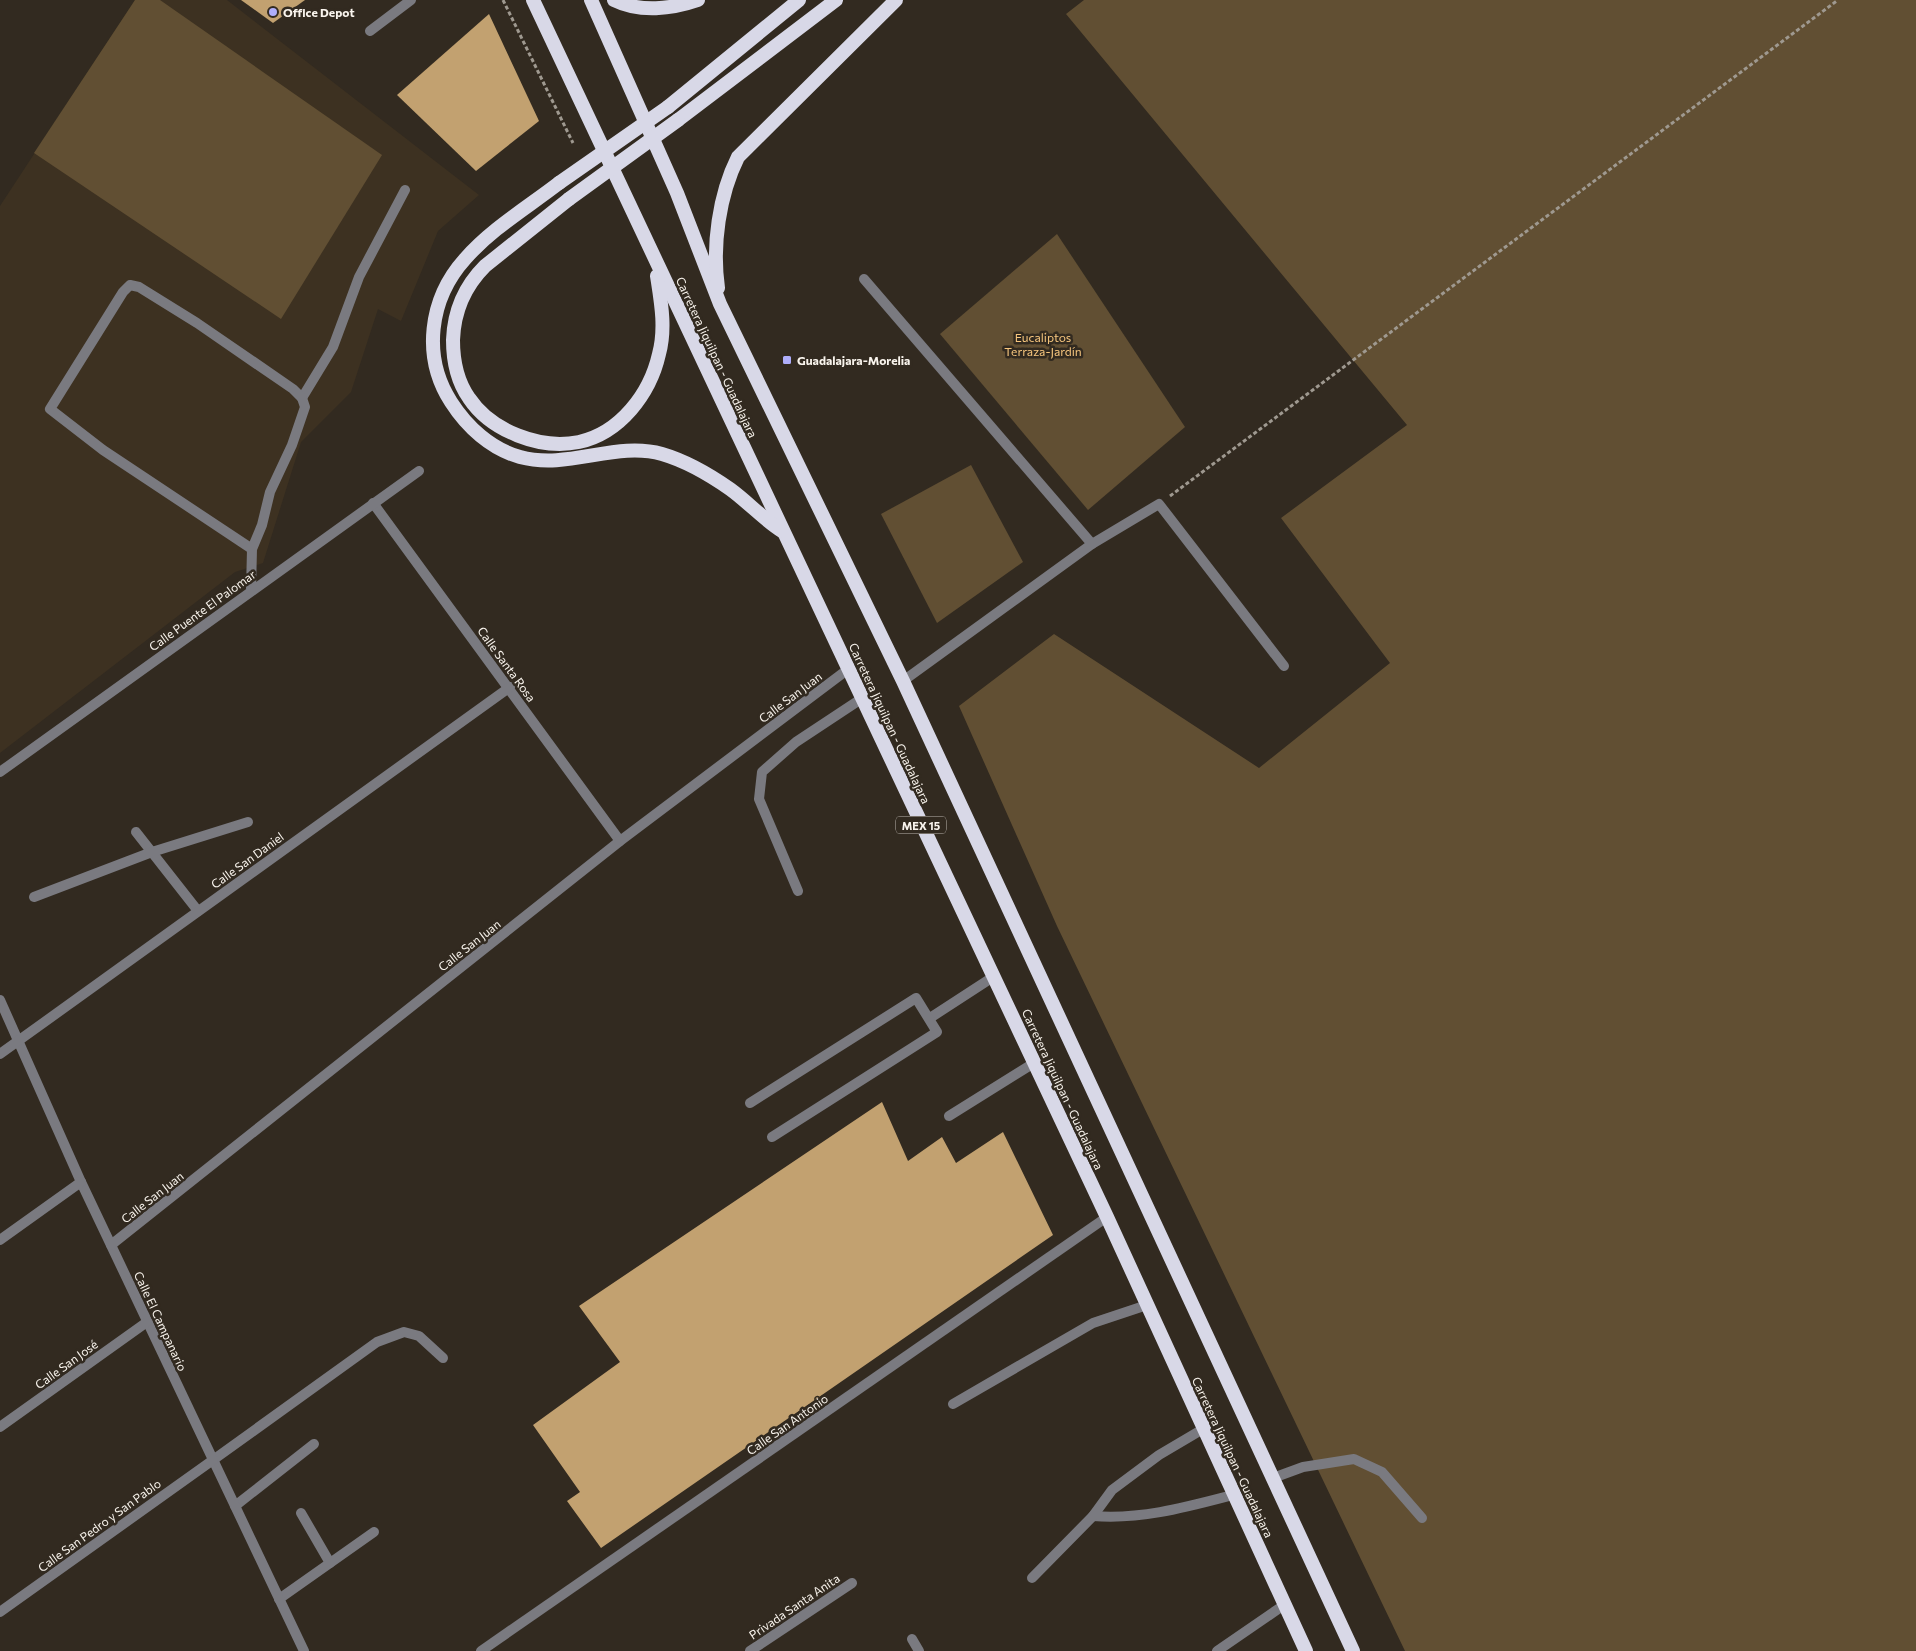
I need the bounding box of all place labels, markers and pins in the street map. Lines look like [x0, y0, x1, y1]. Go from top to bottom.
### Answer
place label: Office Depot [283, 5, 354, 19]
marker: Office Depot [267, 6, 279, 18]
place label: Guadalajara-Morelia [797, 353, 910, 367]
marker: Guadalajara-Morelia [781, 354, 793, 366]

